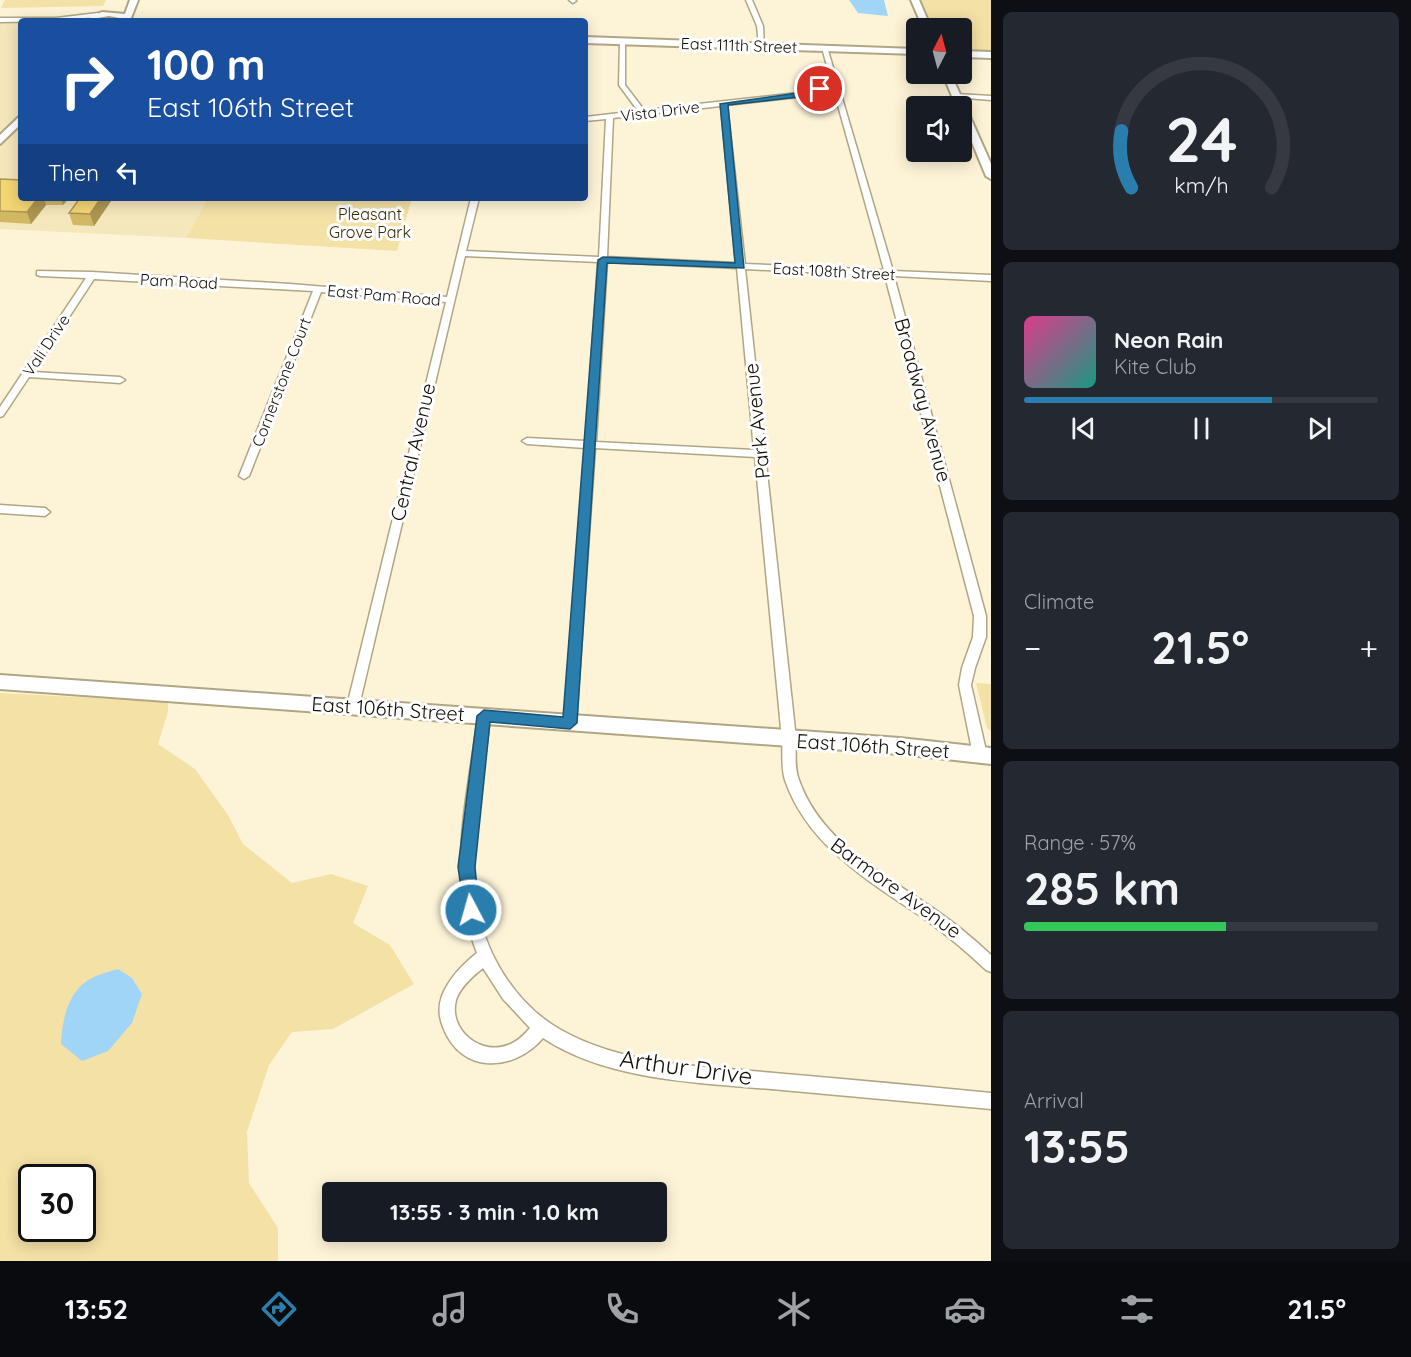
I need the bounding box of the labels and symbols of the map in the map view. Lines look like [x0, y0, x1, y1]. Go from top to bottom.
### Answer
north arrow [906, 18, 972, 84]
street label: East 111th Street [680, 33, 798, 57]
pin [794, 63, 845, 114]
street label: Vista Drive [619, 96, 701, 126]
park label: Pleasant Grove Park [329, 204, 411, 242]
street label: East 108th Street [772, 258, 896, 284]
street label: Pam Road [140, 269, 218, 293]
street label: East Pam Road [326, 280, 442, 310]
street label: Vali Drive [18, 310, 74, 380]
street label: Cornerstone Court [247, 315, 315, 449]
street label: Broadway Avenue [890, 315, 957, 485]
street label: Park Avenue [738, 362, 775, 480]
street label: Central Avenue [385, 381, 441, 523]
street label: East 106th Street [311, 691, 466, 726]
street label: East 106th Street [796, 728, 951, 763]
street label: Barmore Avenue [826, 832, 967, 943]
position arrow [439, 878, 503, 942]
street label: Arthur Drive [618, 1043, 754, 1091]
speed limit sign: 30 [18, 1164, 96, 1242]

